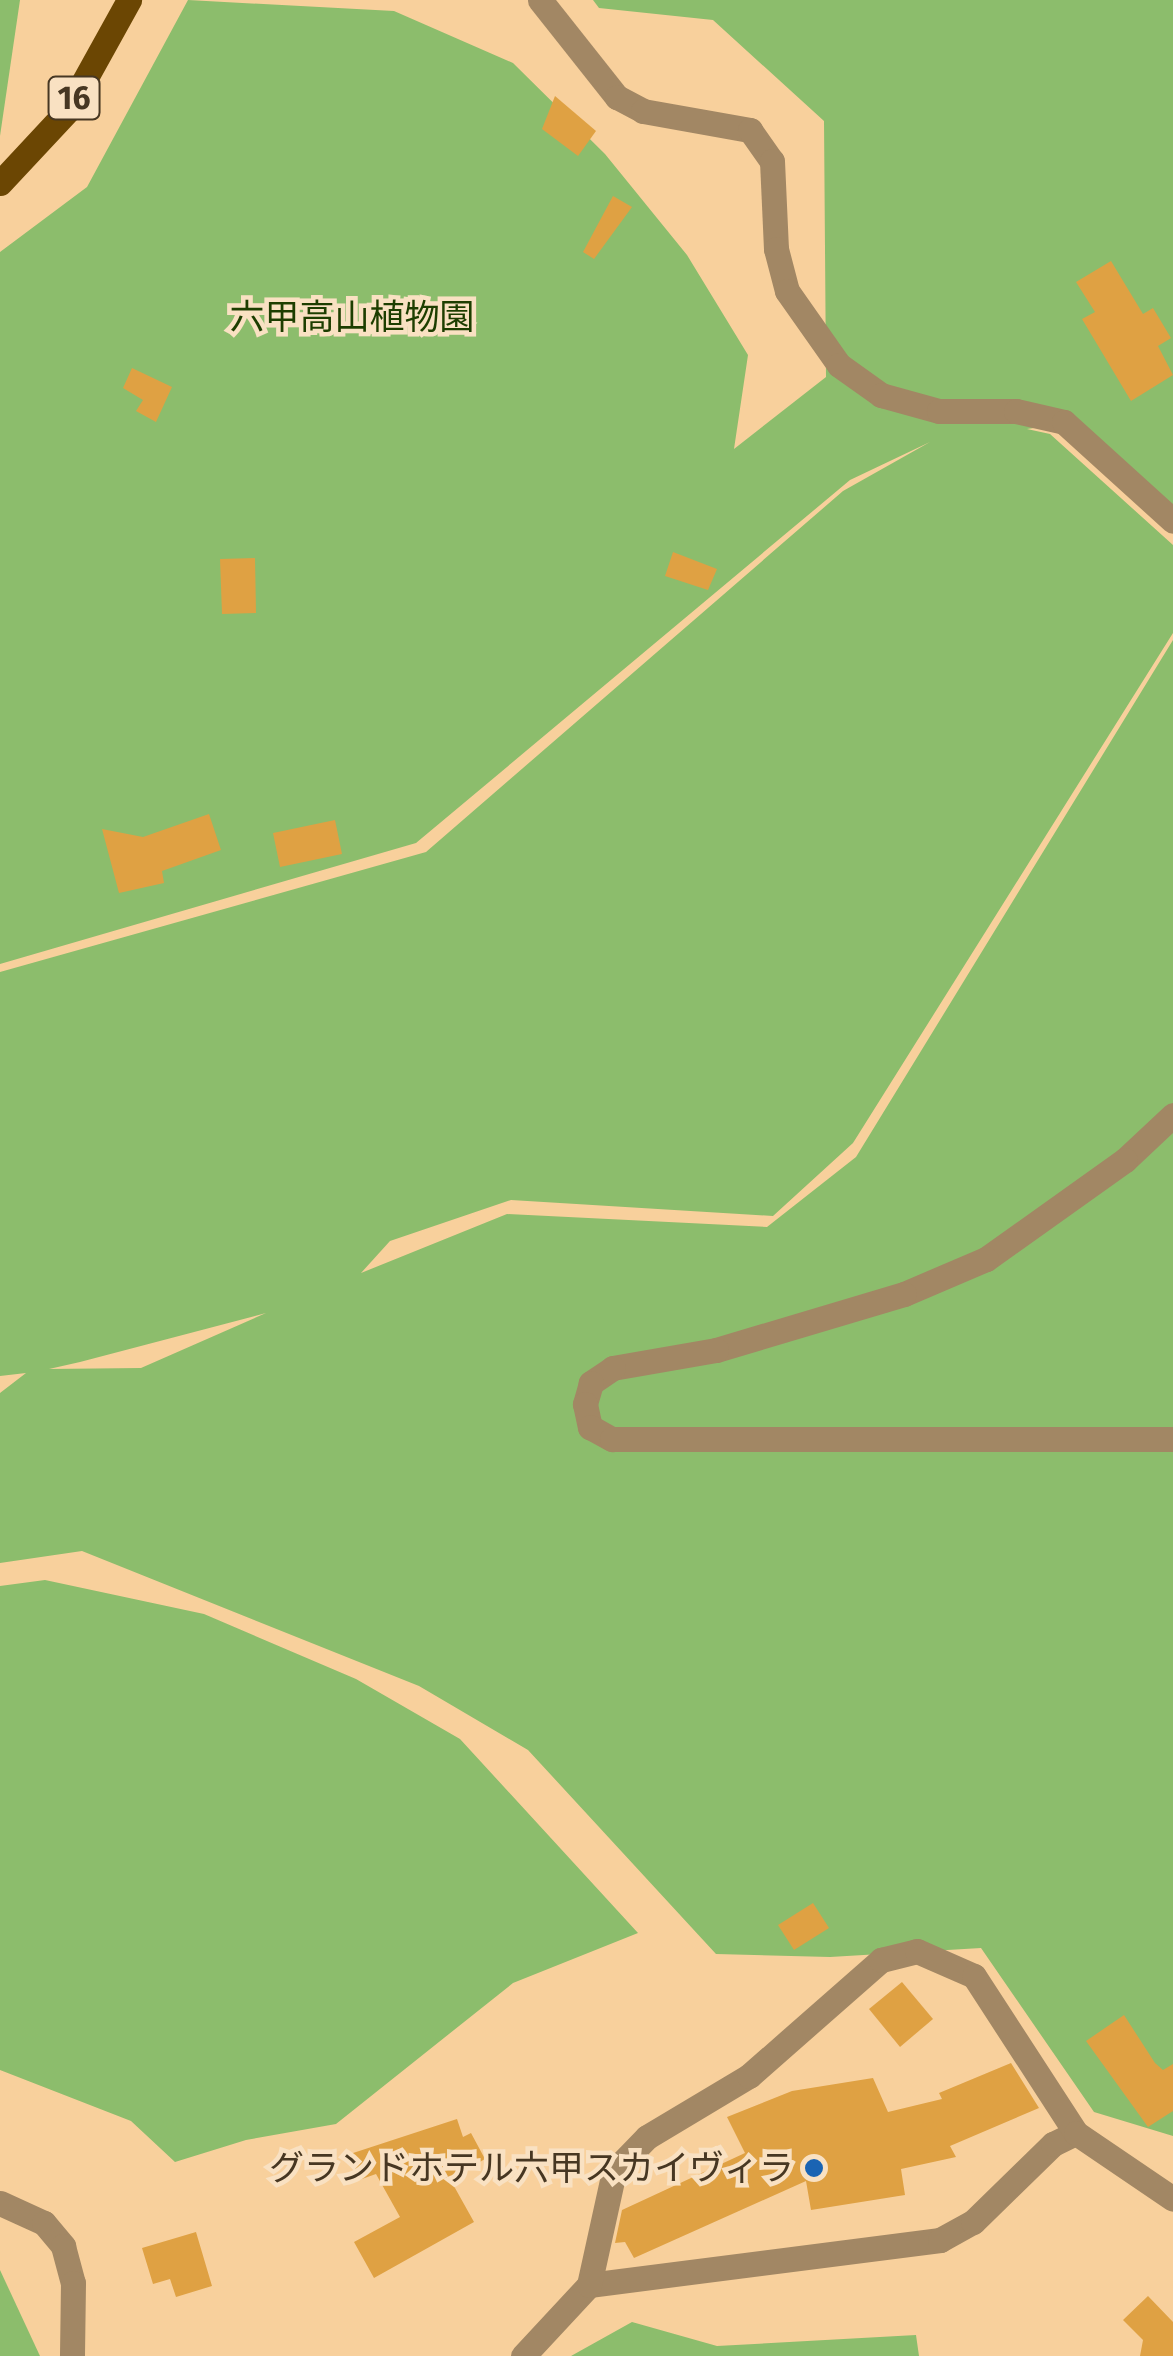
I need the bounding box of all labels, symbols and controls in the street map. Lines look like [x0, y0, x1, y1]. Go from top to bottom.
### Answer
road number: 16 [46, 71, 102, 125]
park label: 六甲高山植物園 [230, 296, 474, 338]
place label: グランドホテル六甲スカイヴィラ [269, 2147, 794, 2189]
marker: グランドホテル六甲スカイヴィラ [803, 2157, 825, 2179]

